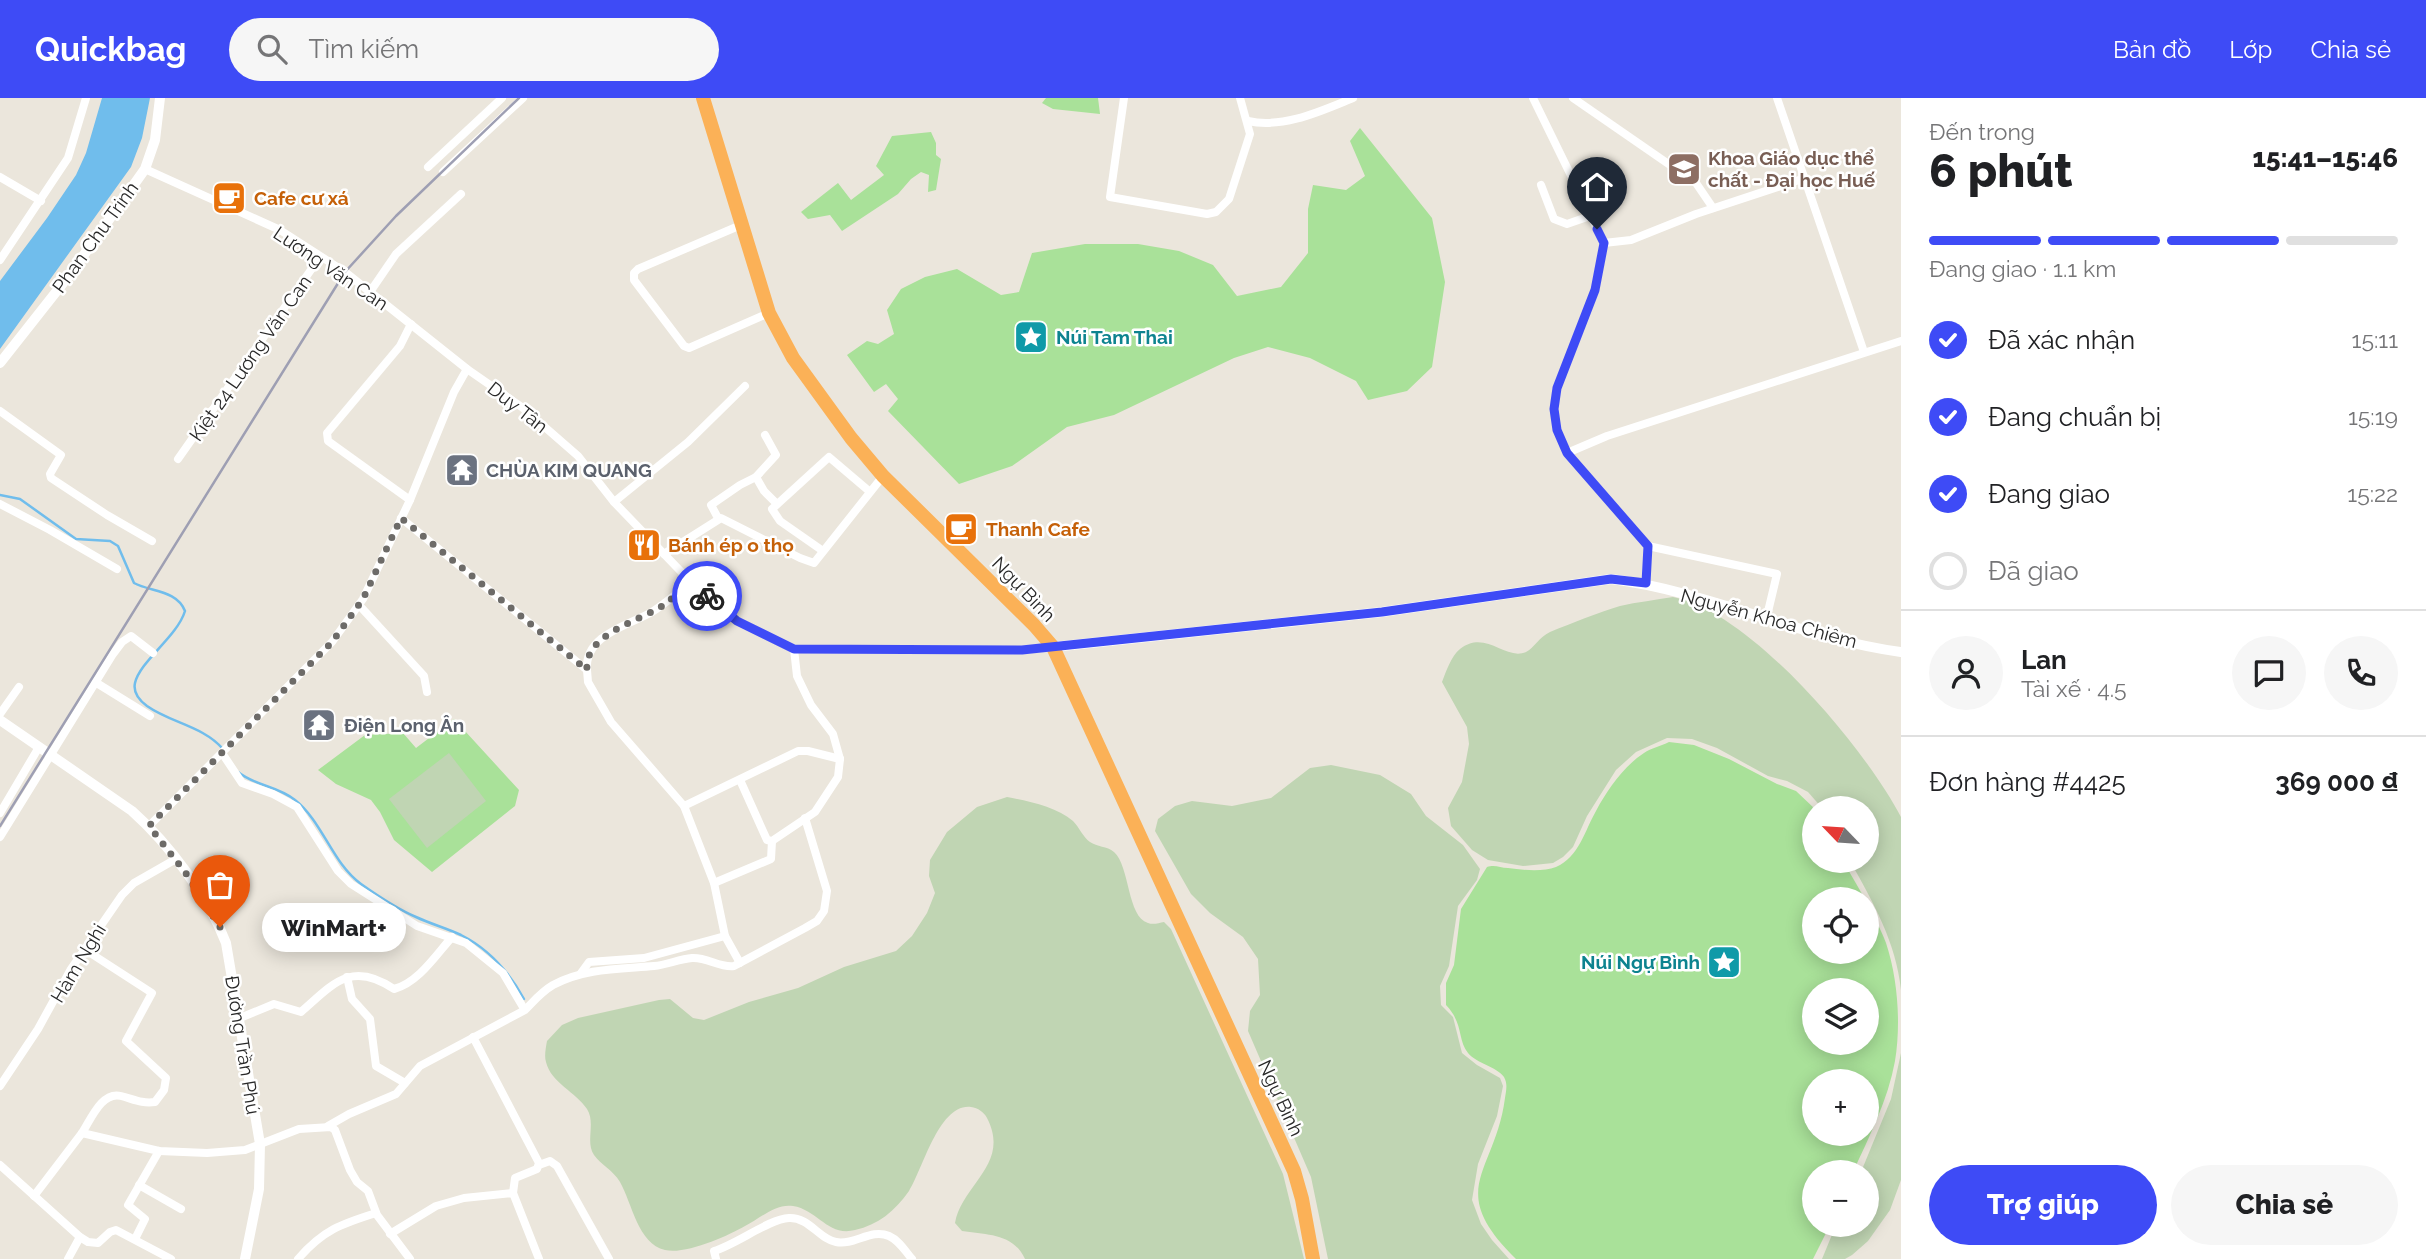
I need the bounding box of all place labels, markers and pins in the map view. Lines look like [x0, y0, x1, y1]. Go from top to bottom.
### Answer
place label: Khoa Giáo dục thể chất - Đại học Huế [1708, 147, 1875, 191]
school or university icon: Khoa Giáo dục thể chất - Đại học Huế [1665, 150, 1703, 188]
pin [1567, 157, 1627, 229]
cafe icon: Cafe cư xá [210, 179, 248, 217]
place label: Cafe cư xá [254, 187, 349, 209]
place icon: Núi Tam Thai [1012, 318, 1050, 356]
place label: Núi Tam Thai [1056, 326, 1173, 348]
temple icon: CHÙA KIM QUANG [443, 451, 481, 489]
place label: CHÙA KIM QUANG [486, 459, 652, 481]
cafe icon: Thanh Cafe [942, 510, 980, 548]
place label: Thanh Cafe [986, 518, 1090, 540]
restaurant icon: Bánh ép o thọ [625, 526, 663, 564]
place label: Bánh ép o thọ [668, 534, 794, 556]
temple icon: Điện Long Ân [300, 706, 338, 744]
place label: Điện Long Ân [344, 714, 464, 736]
pin [190, 855, 250, 927]
callout: WinMart+ [262, 902, 406, 952]
place icon: Núi Ngự Bình [1705, 943, 1743, 981]
place label: Núi Ngự Bình [1581, 951, 1700, 973]

